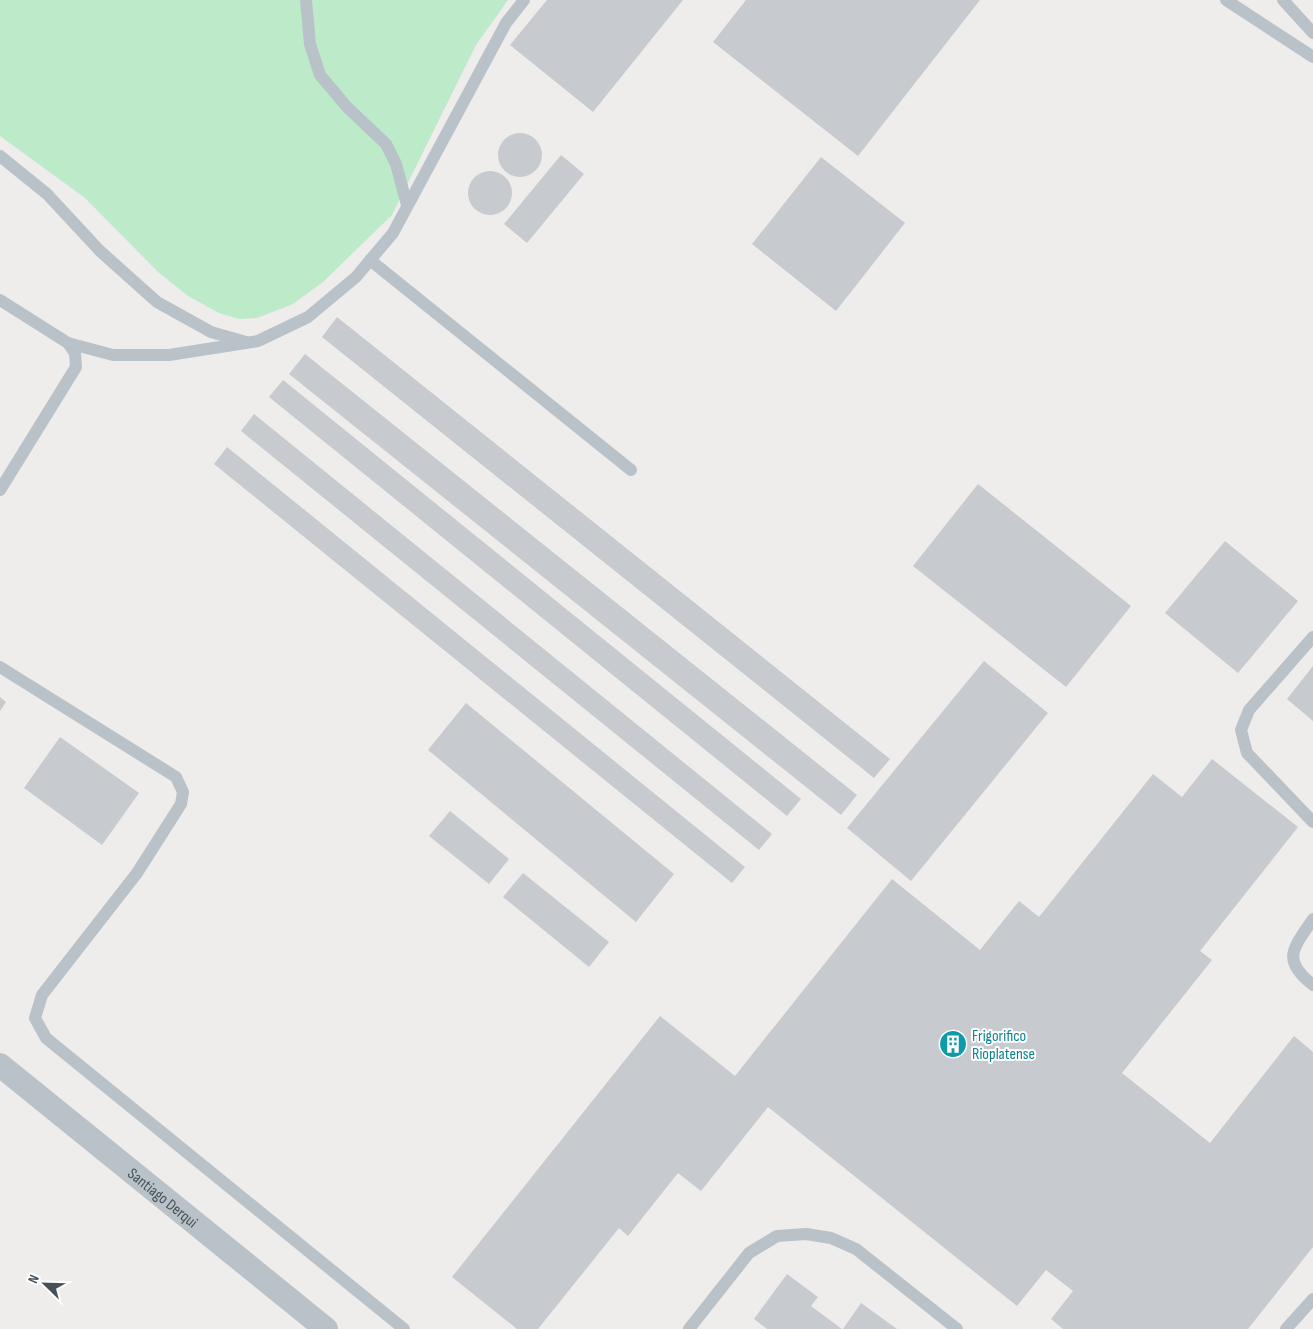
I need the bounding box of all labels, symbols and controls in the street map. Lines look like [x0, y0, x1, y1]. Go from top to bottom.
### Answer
place label: Frigorifico Rioplatense [972, 1027, 1035, 1064]
building icon: Frigorifico Rioplatense [938, 1029, 968, 1059]
street label: Santiago Derqui [123, 1164, 201, 1232]
north arrow [20, 1259, 70, 1309]
text: N [24, 1272, 43, 1286]

